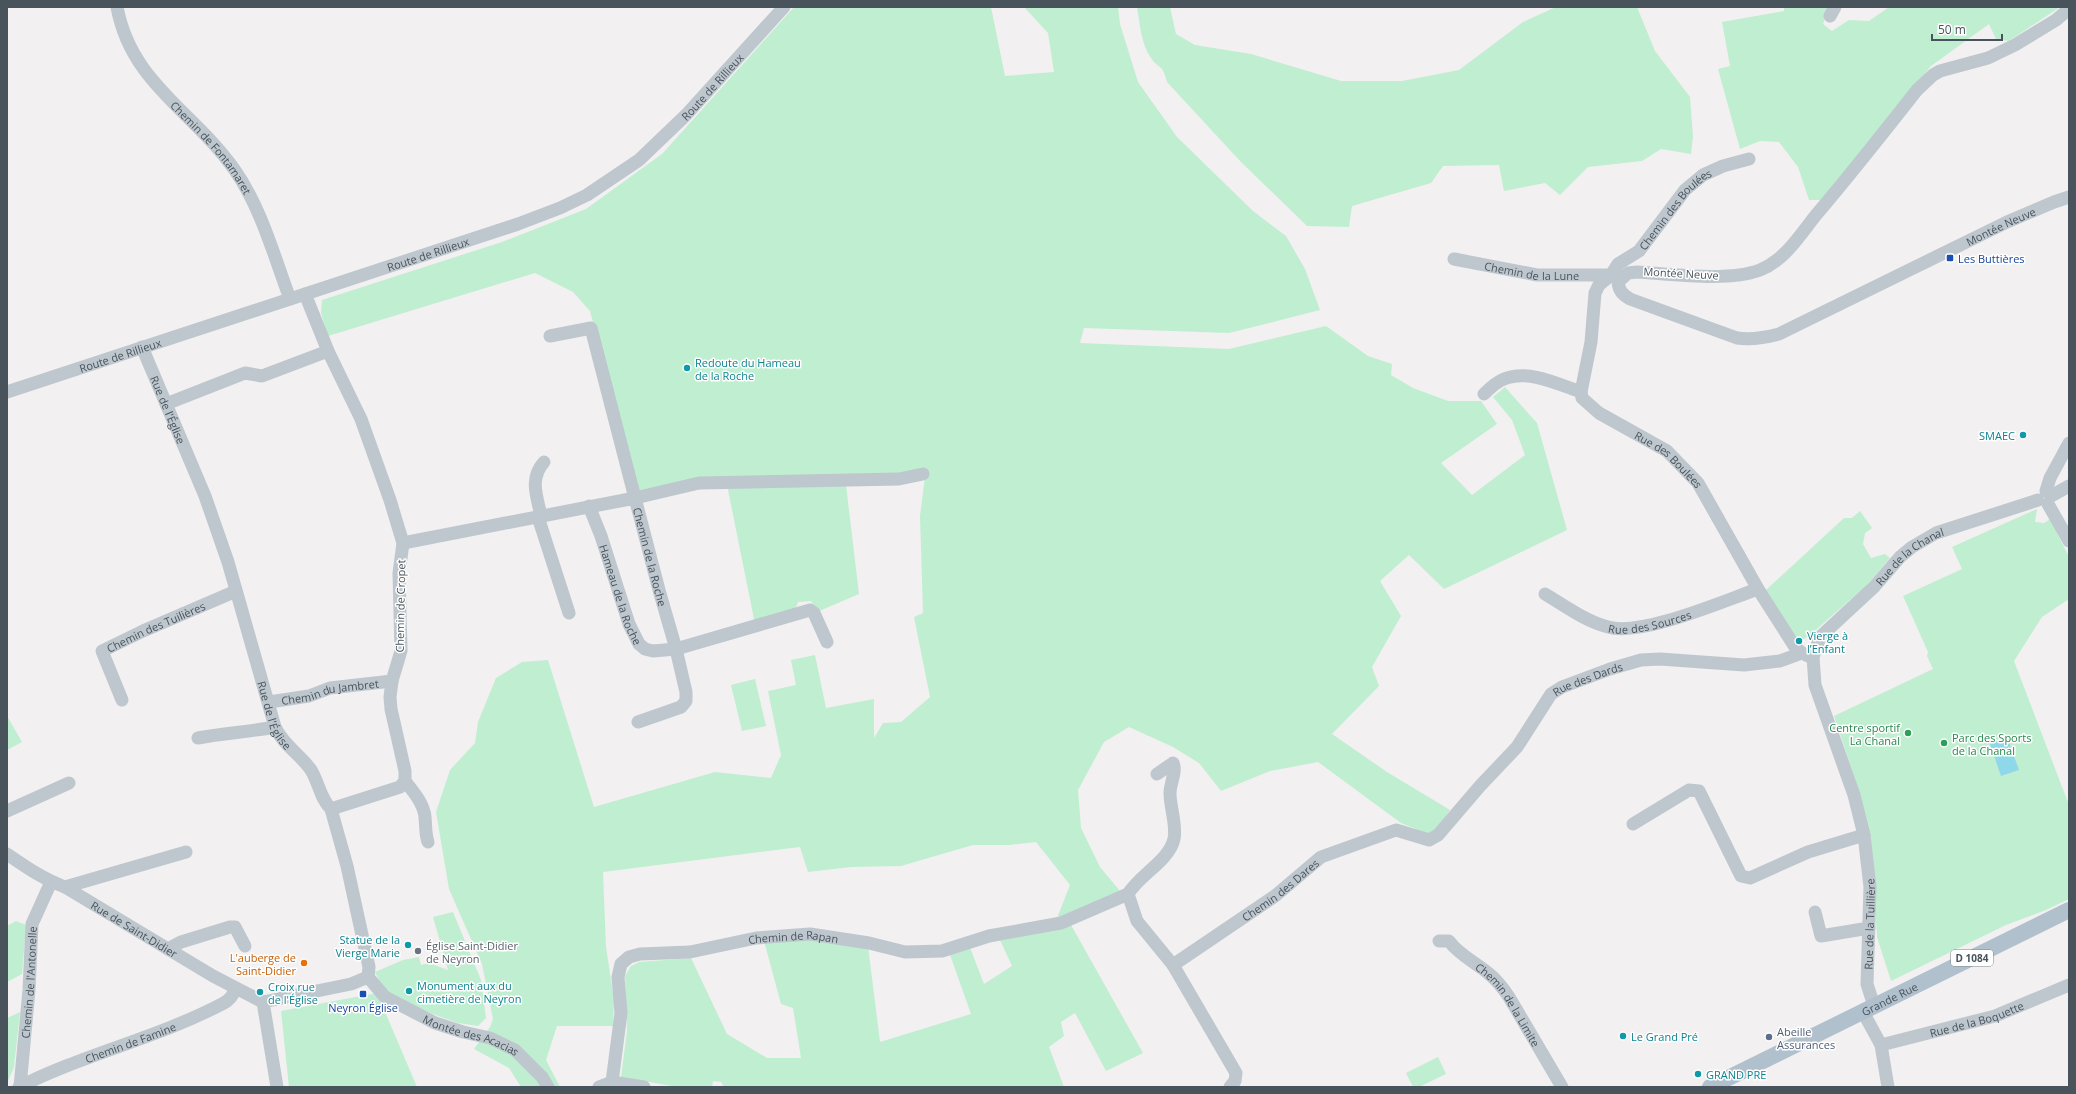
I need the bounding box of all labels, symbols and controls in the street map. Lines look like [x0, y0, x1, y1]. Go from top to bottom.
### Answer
scale bar [1932, 16, 2002, 42]
text: 50 m [1938, 21, 1966, 38]
street label: Route de Rillieux [678, 50, 746, 123]
street label: Chemin de Fontamaret [168, 97, 255, 197]
street label: Chemin des Boulées [1635, 165, 1713, 253]
street label: Montée Neuve [1963, 203, 2038, 249]
street label: Route de Rillieux [385, 233, 471, 274]
place label: Les Buttières [1958, 251, 2025, 266]
marker: Les Buttières [1945, 253, 1955, 263]
street label: Chemin de la Lune [1483, 258, 1579, 283]
street label: Montée Neuve [1643, 264, 1719, 282]
street label: Route de Rillieux [77, 334, 163, 375]
place label: Redoute du Hameau de la Roche [695, 355, 801, 383]
marker: Redoute du Hameau de la Roche [682, 363, 692, 373]
street label: Rue de l'Église [147, 373, 190, 446]
street label: Rue des Boulées [1632, 427, 1707, 490]
place label: SMAEC [1979, 428, 2015, 443]
marker: SMAEC [2018, 430, 2028, 440]
street label: Chemin de la Roche [630, 506, 671, 608]
street label: Rue de la Chanal [1872, 524, 1945, 588]
street label: Hameau de la Roche [597, 542, 646, 647]
street label: Chemin de Cropet [392, 559, 408, 653]
street label: Chemin des Tuilières [104, 598, 207, 655]
street label: Rue des Sources [1607, 606, 1693, 636]
place label: Vierge à l’Enfant [1807, 628, 1848, 656]
marker: Vierge à l’Enfant [1794, 636, 1804, 646]
street label: Rue des Dards [1549, 658, 1624, 699]
street label: Chemin du Jambret [280, 675, 379, 708]
street label: Rue de l'Église [255, 679, 295, 752]
place label: Centre sportif La Chanal [1829, 720, 1901, 748]
marker: Centre sportif La Chanal [1903, 728, 1913, 738]
place label: Parc des Sports de la Chanal [1952, 730, 2031, 758]
marker: Parc des Sports de la Chanal [1939, 738, 1949, 748]
street label: Chemin des Dares [1239, 855, 1322, 924]
street label: Rue de la Tuillière [1860, 878, 1878, 970]
street label: Rue de Saint-Didier [88, 897, 181, 961]
street label: Chemin de l'Antonelle [17, 926, 39, 1039]
street label: Chemin de Rapan [747, 926, 839, 947]
place label: Statue de la Vierge Marie [336, 932, 400, 960]
place label: Église Saint-Didier de Neyron [426, 938, 518, 966]
marker: Statue de la Vierge Marie [403, 940, 413, 950]
marker: Église Saint-Didier de Neyron [413, 946, 423, 956]
place label: L'auberge de Saint-Didier [230, 950, 296, 978]
road number: D 1084 [1951, 950, 1993, 966]
marker: L'auberge de Saint-Didier [299, 958, 309, 968]
street label: Chemin de la Limite [1473, 959, 1544, 1049]
place label: Monument aux du cimetière de Neyron [417, 978, 521, 1006]
street label: Grande Rue [1859, 978, 1920, 1019]
place label: Croix rue de l'Église [268, 979, 318, 1007]
marker: Monument aux du cimetière de Neyron [404, 986, 414, 996]
marker: Croix rue de l'Église [255, 987, 265, 997]
marker: Neyron Église [358, 989, 368, 999]
street label: Rue de la Boquette [1928, 997, 2026, 1040]
place label: Neyron Église [328, 1000, 398, 1015]
street label: Montée des Acacias [421, 1011, 523, 1058]
street label: Chemin de Famine [83, 1018, 178, 1066]
place label: Abeille Assurances [1777, 1024, 1835, 1052]
place label: Le Grand Pré [1631, 1029, 1698, 1044]
marker: Le Grand Pré [1618, 1031, 1628, 1041]
marker: Abeille Assurances [1764, 1032, 1774, 1042]
place label: GRAND PRE [1706, 1067, 1766, 1082]
marker: GRAND PRE [1693, 1069, 1703, 1079]

